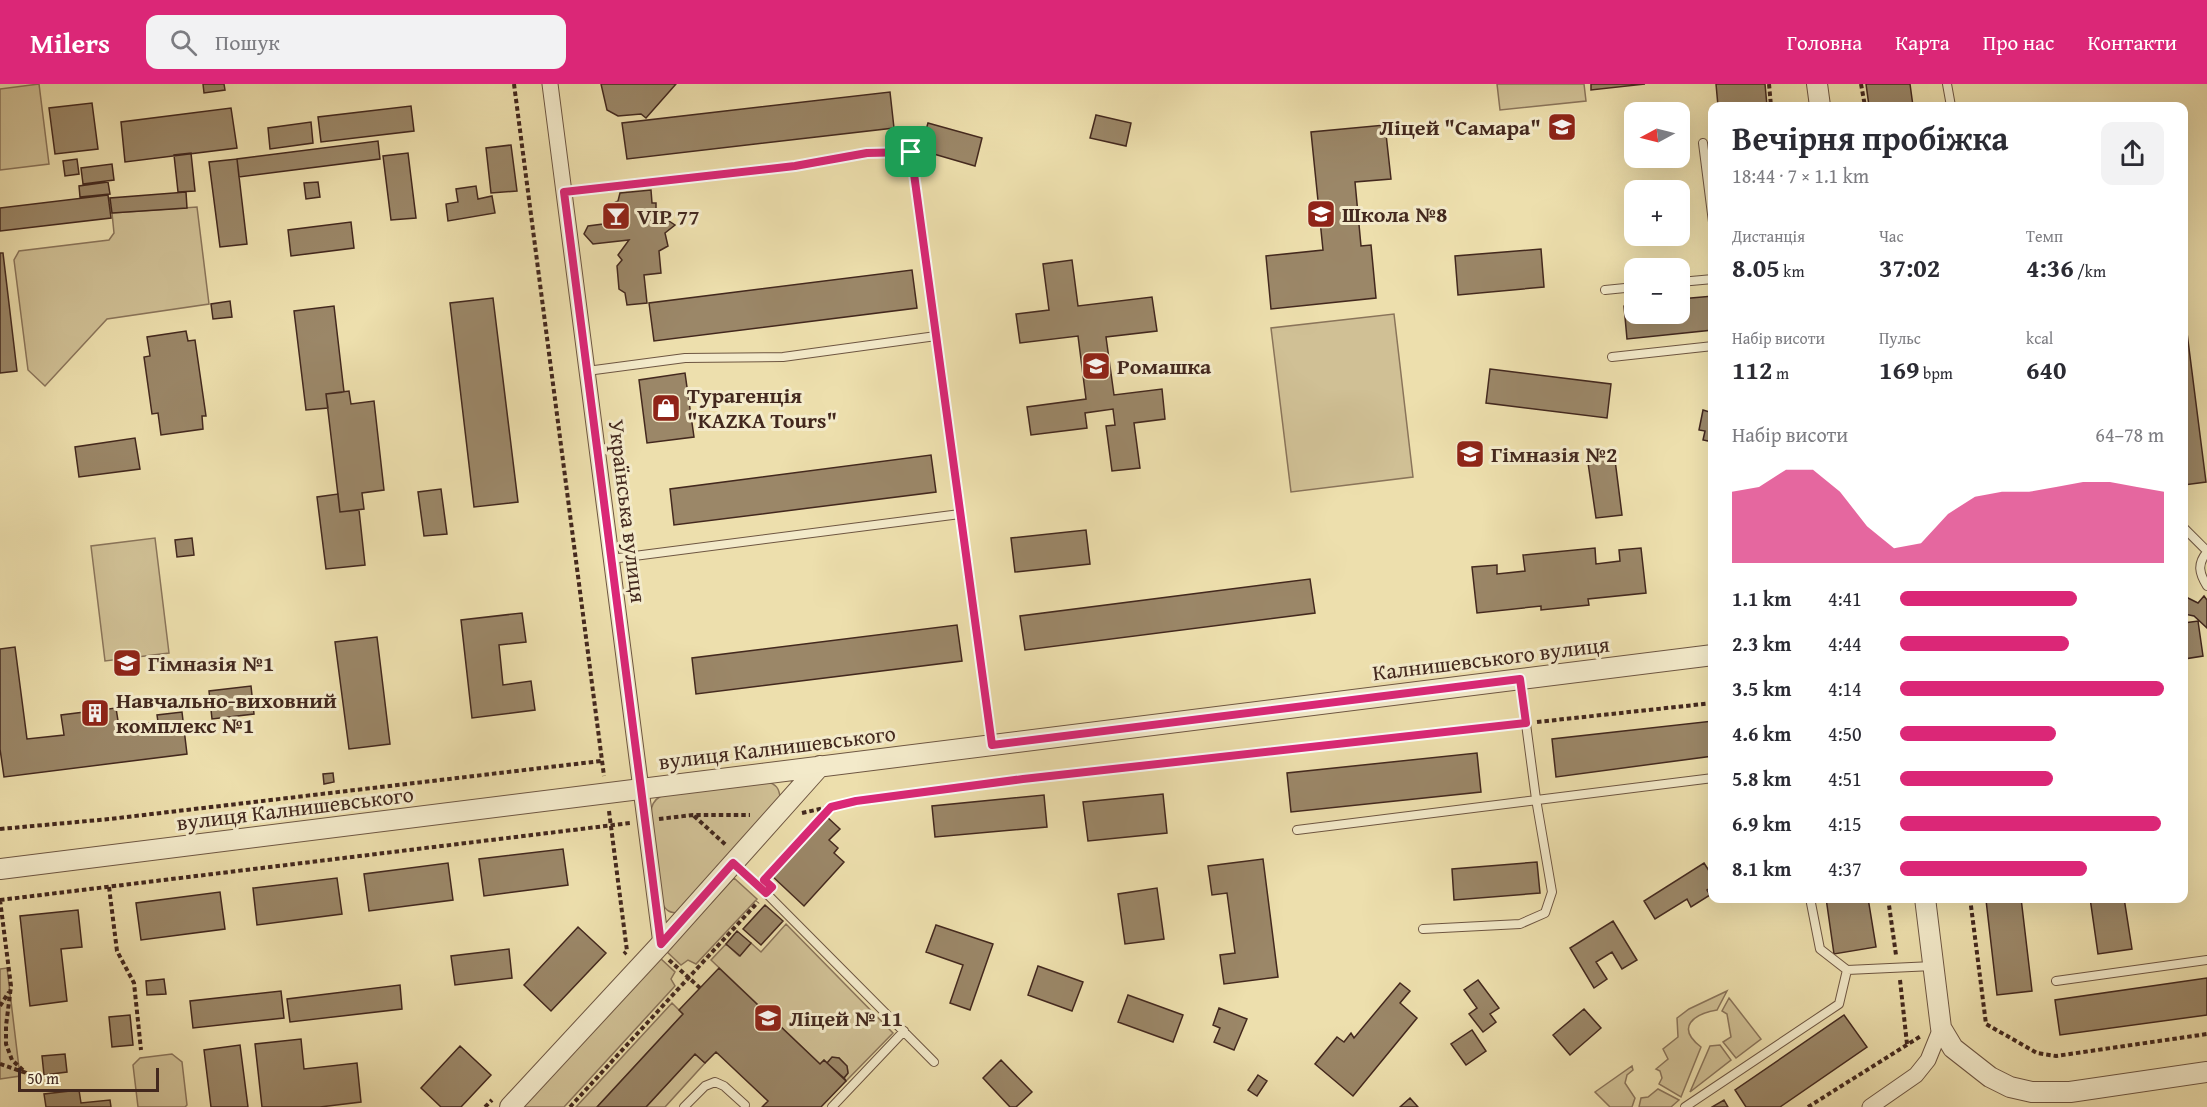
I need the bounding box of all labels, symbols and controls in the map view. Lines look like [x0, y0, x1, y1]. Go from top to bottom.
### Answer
search box [146, 15, 566, 69]
text: Milers [30, 22, 110, 63]
icon: search [167, 26, 200, 59]
text: Пошук [215, 26, 280, 58]
text: Головна [1787, 27, 1862, 58]
text: Карта [1895, 27, 1950, 58]
text: Про нас [1983, 27, 2054, 58]
text: Контакти [2087, 27, 2177, 58]
north arrow [1624, 102, 1690, 168]
map controls [1624, 102, 1690, 324]
place label: Ліцей "Самара" [1379, 111, 1541, 143]
school or university icon: Ліцей "Самара" [1546, 111, 1578, 143]
text: Вечірня пробіжка [1732, 114, 2008, 162]
button: share [2101, 122, 2164, 185]
pin [885, 126, 936, 177]
icon: arrive [894, 135, 927, 168]
text: 18:44 · 7 × 1.1 km [1732, 161, 1869, 190]
button: + [1624, 180, 1690, 246]
school or university icon: Школа №8 [1305, 198, 1337, 230]
place label: Школа №8 [1342, 198, 1447, 230]
bar icon: VIP 77 [600, 200, 632, 232]
place label: VIP 77 [637, 200, 700, 232]
text: Дистанція [1732, 224, 1805, 248]
text: Час [1879, 224, 1903, 248]
text: Темп [2026, 224, 2063, 248]
text: 8.05 [1732, 248, 1780, 287]
text: 37:02 [1879, 248, 1940, 287]
text: 4:36 [2026, 248, 2074, 287]
button: − [1624, 258, 1690, 324]
text: km [1780, 259, 1804, 283]
text: /km [2074, 259, 2106, 283]
text: Набір висоти [1732, 326, 1825, 350]
text: Пульс [1879, 326, 1921, 350]
text: kcal [2026, 326, 2053, 350]
school or university icon: Ромашка [1080, 350, 1112, 382]
place label: Ромашка [1117, 350, 1212, 382]
text: 112 [1732, 350, 1772, 389]
text: 169 [1879, 350, 1919, 389]
text: 640 [2026, 350, 2066, 389]
text: m [1772, 361, 1789, 385]
text: bpm [1919, 361, 1953, 385]
place label: Турагенція "KAZKA Tours" [687, 379, 837, 436]
shop icon: Турагенція "KAZKA Tours" [650, 392, 682, 424]
street label: Українська вулиця [601, 417, 655, 605]
text: Набір висоти [1732, 420, 1848, 449]
text: 64–78 m [2095, 420, 2164, 449]
school or university icon: Гімназія №2 [1454, 438, 1486, 470]
place label: Гімназія №2 [1491, 438, 1617, 470]
text: 1.1 km [1732, 584, 1791, 613]
text: 4:41 [1828, 584, 1862, 613]
street label: Калнишевського вулиця [1371, 628, 1611, 688]
text: 2.3 km [1732, 629, 1791, 658]
text: 4:44 [1828, 629, 1862, 658]
school or university icon: Гімназія №1 [111, 647, 143, 679]
place label: Гімназія №1 [148, 647, 274, 679]
text: 3.5 km [1732, 674, 1791, 703]
text: 4:14 [1828, 674, 1862, 703]
place label: Навчально-виховний комплекс №1 [116, 684, 337, 741]
building icon: Навчально-виховний комплекс №1 [79, 697, 111, 729]
street label: вулиця Калнишевського [657, 717, 897, 777]
text: 4.6 km [1732, 719, 1791, 748]
text: 4:50 [1828, 719, 1862, 748]
text: 5.8 km [1732, 764, 1791, 793]
text: 4:51 [1828, 764, 1862, 793]
street label: вулиця Калнишевського [175, 778, 415, 838]
text: 6.9 km [1732, 809, 1791, 838]
text: 4:15 [1828, 809, 1862, 838]
text: 8.1 km [1732, 854, 1791, 883]
text: 4:37 [1828, 854, 1862, 883]
school or university icon: Ліцей № 11 [752, 1002, 784, 1034]
place label: Ліцей № 11 [789, 1002, 903, 1034]
scale bar [18, 1065, 159, 1092]
text: 50 m [27, 1066, 59, 1090]

